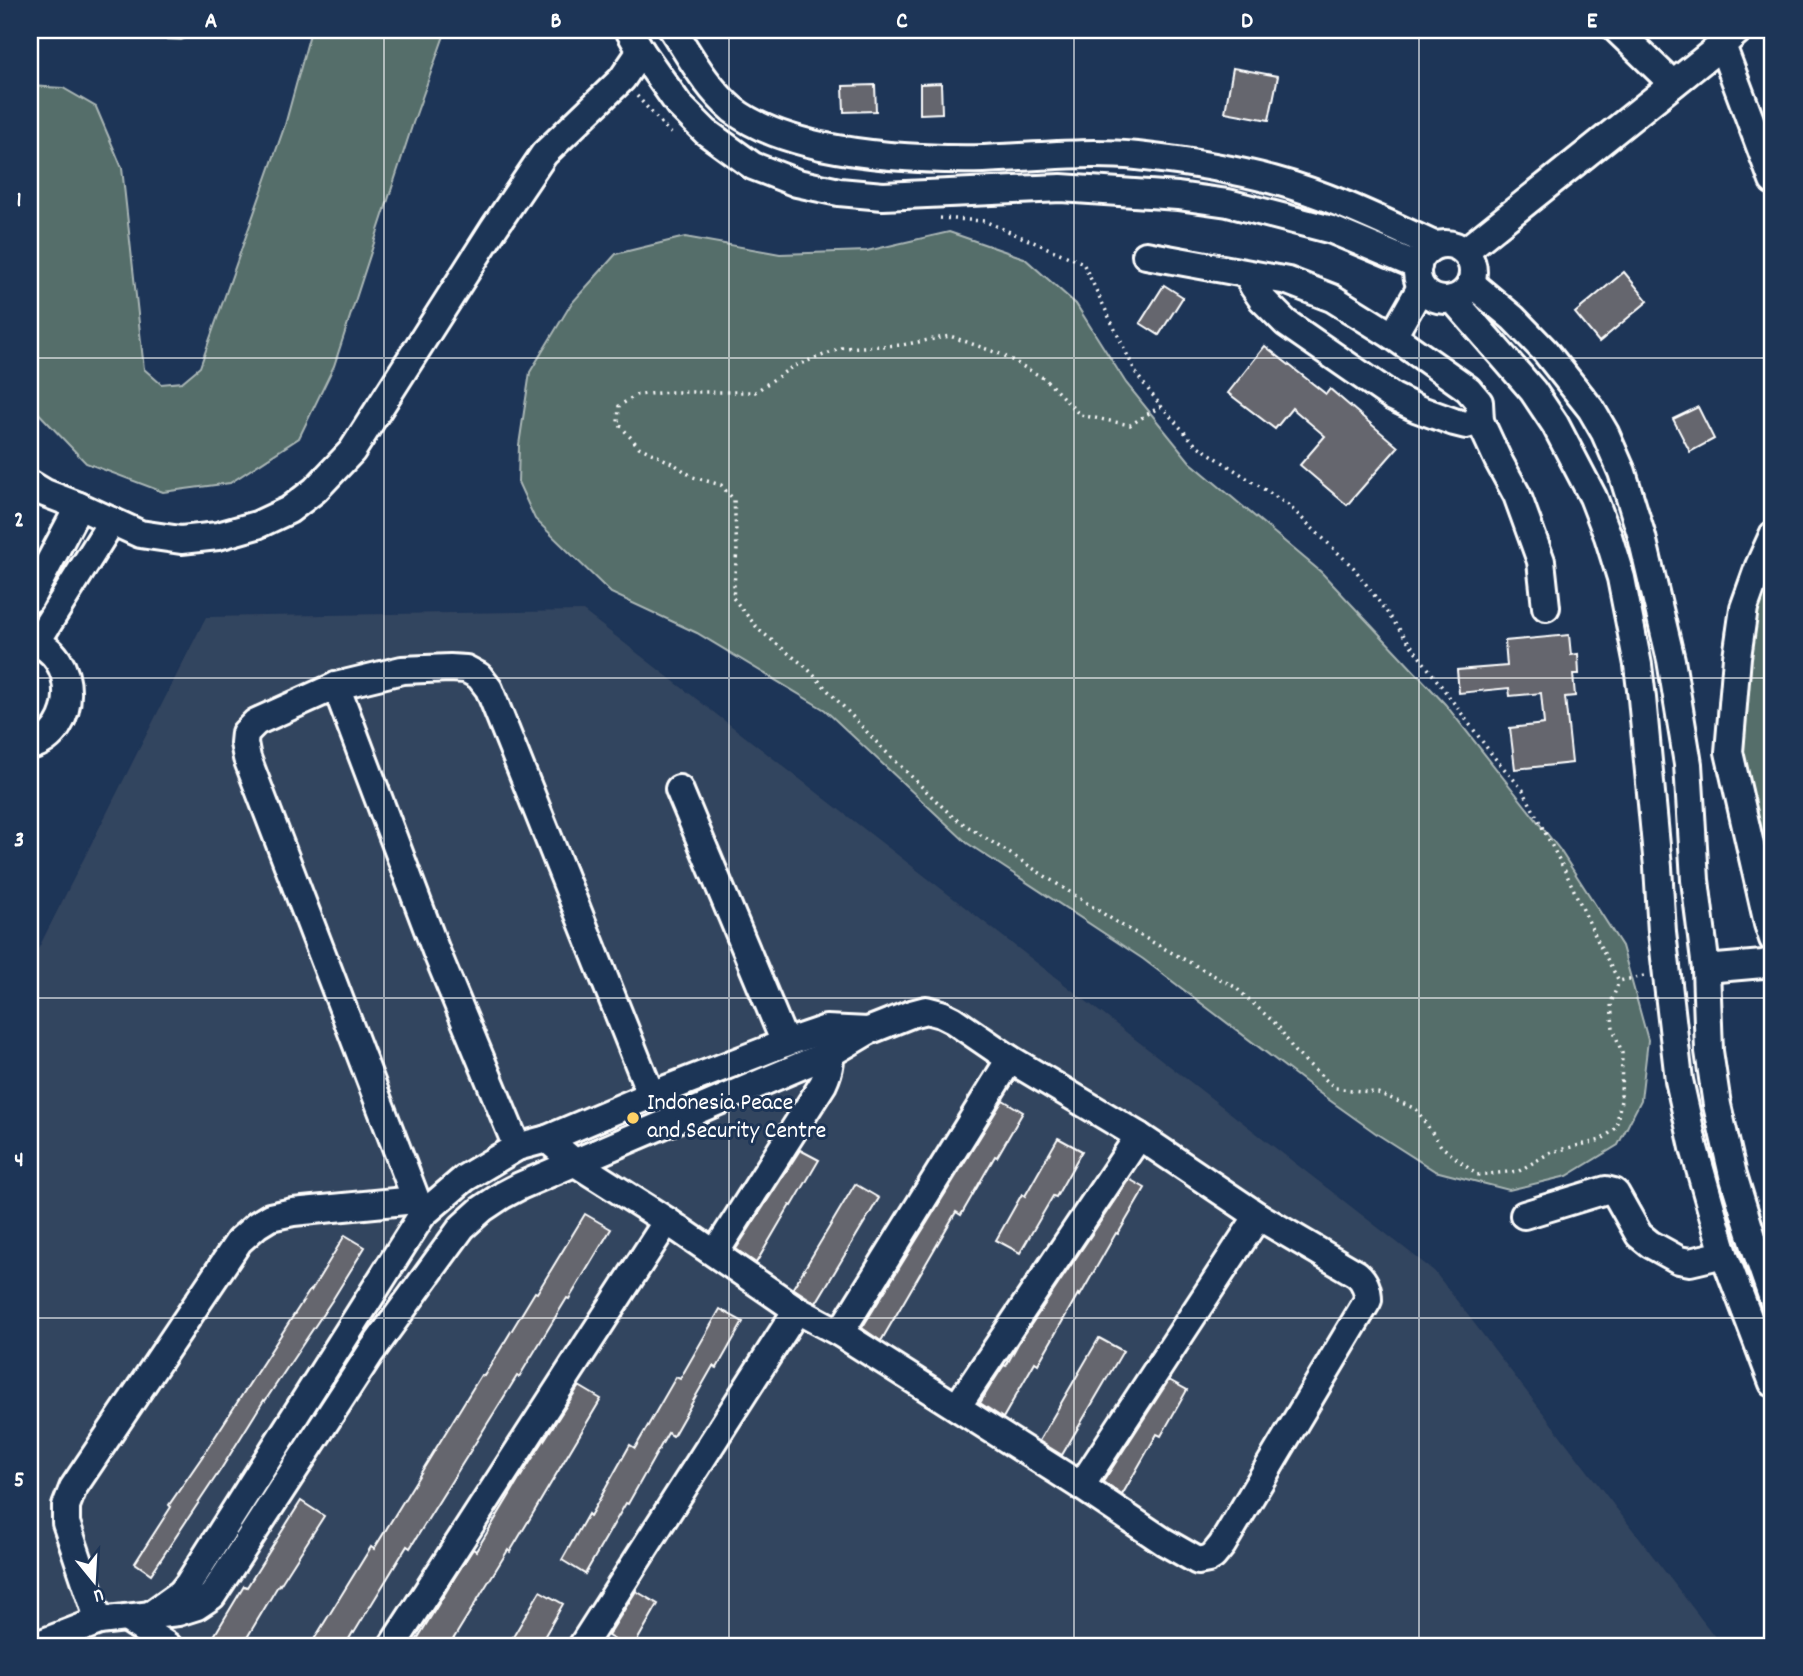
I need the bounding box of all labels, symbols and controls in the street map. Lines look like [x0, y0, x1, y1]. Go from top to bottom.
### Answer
text: A [205, 6, 217, 39]
text: B [551, 6, 562, 39]
text: C [896, 6, 908, 39]
text: D [1241, 6, 1253, 39]
text: E [1587, 6, 1598, 39]
text: 1 [16, 185, 22, 218]
text: 2 [14, 505, 24, 538]
text: 3 [14, 825, 24, 858]
place label: Indonesia Peace and Security Centre [647, 1087, 826, 1149]
marker: Indonesia Peace and Security Centre [625, 1110, 641, 1126]
text: 4 [14, 1145, 24, 1178]
text: 5 [14, 1465, 24, 1498]
north arrow [60, 1546, 130, 1616]
text: U [90, 1580, 107, 1608]

